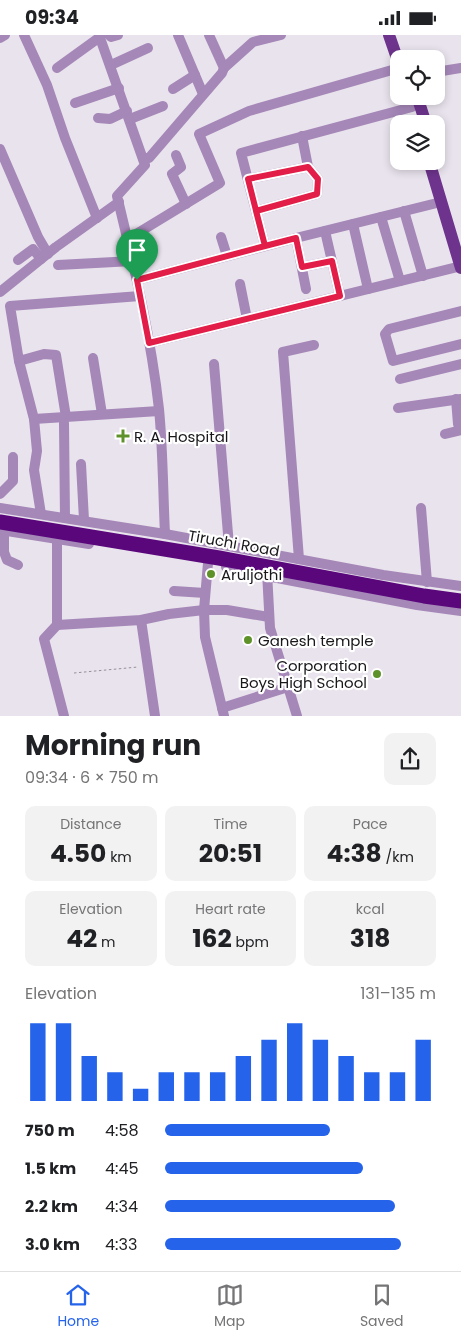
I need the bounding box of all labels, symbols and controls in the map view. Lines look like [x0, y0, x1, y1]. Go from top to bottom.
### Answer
text: 09:34 [25, 4, 79, 31]
map controls [390, 50, 445, 170]
button: locate [390, 50, 445, 105]
button: layers [390, 115, 445, 170]
pin [116, 229, 158, 280]
icon: arrive [123, 236, 151, 264]
place label: R. A. Hospital [134, 426, 228, 447]
marker: R. A. Hospital [116, 429, 130, 443]
street label: Tiruchi Road [187, 525, 281, 561]
place label: Aruljothi [221, 564, 282, 585]
marker: Aruljothi [205, 568, 217, 580]
place label: Ganesh temple [258, 630, 374, 651]
marker: Ganesh temple [242, 634, 254, 646]
place label: Corporation Boys High School [240, 655, 367, 693]
marker: Corporation Boys High School [371, 668, 383, 680]
text: Morning run [25, 726, 201, 765]
button: share [384, 733, 436, 785]
text: 09:34 · 6 × 750 m [25, 766, 159, 789]
text: Distance [60, 814, 122, 834]
text: Time [213, 814, 248, 834]
text: Pace [353, 814, 388, 834]
text: 4.50 [50, 836, 106, 871]
text: 20:51 [199, 836, 262, 871]
text: 4:38 [326, 836, 382, 871]
text: km [106, 847, 132, 867]
text: /km [382, 847, 414, 867]
text: Elevation [59, 899, 122, 919]
text: Heart rate [195, 899, 266, 919]
text: kcal [356, 899, 384, 919]
text: 42 [66, 921, 97, 956]
text: 162 [192, 921, 232, 956]
text: 318 [350, 921, 391, 956]
text: m [97, 932, 116, 952]
text: bpm [232, 932, 269, 952]
text: Elevation [25, 982, 97, 1005]
text: 131–135 m [360, 982, 436, 1005]
text: 750 m [25, 1119, 75, 1142]
text: 4:58 [105, 1119, 139, 1142]
text: 1.5 km [25, 1157, 76, 1180]
text: 4:45 [105, 1157, 139, 1180]
text: 2.2 km [25, 1195, 78, 1218]
text: 4:34 [105, 1195, 138, 1218]
text: 3.0 km [25, 1233, 80, 1256]
text: 4:33 [105, 1233, 137, 1256]
tab: Home [57, 1281, 99, 1332]
tab: Map [214, 1281, 245, 1332]
tab: Saved [360, 1281, 404, 1332]

